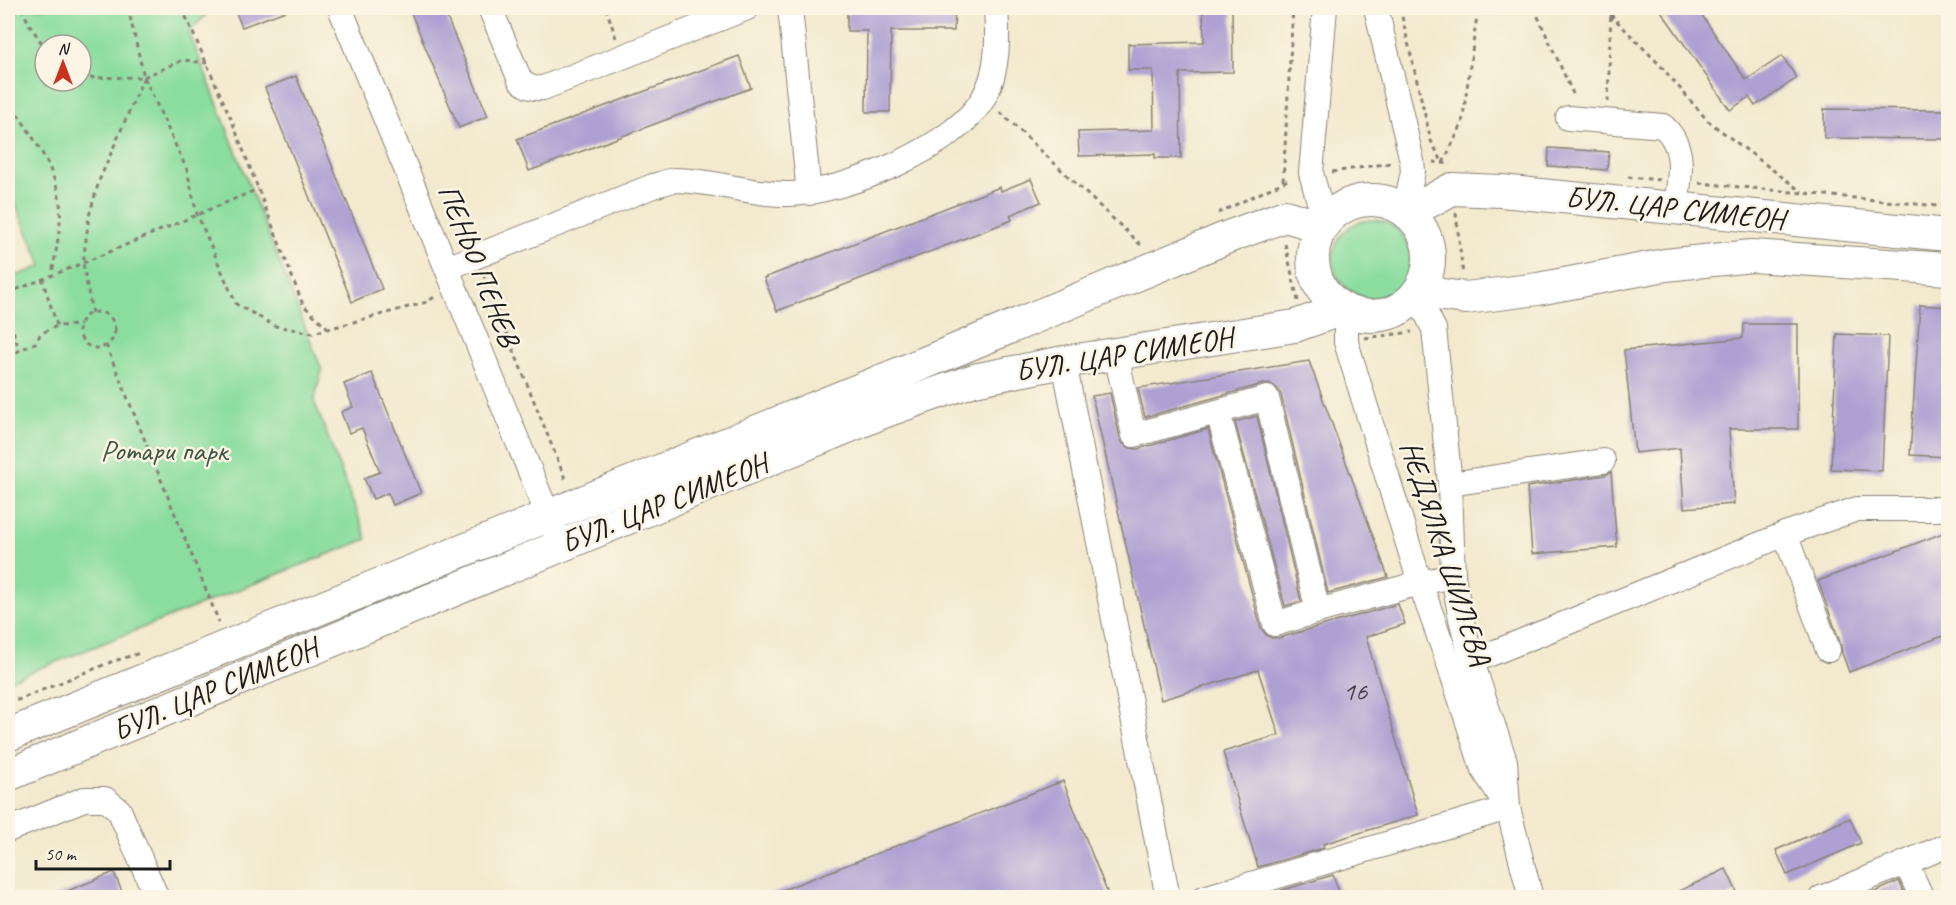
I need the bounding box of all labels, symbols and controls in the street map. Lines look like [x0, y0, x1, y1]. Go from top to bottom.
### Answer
north arrow [33, 33, 93, 93]
text: N [58, 39, 71, 59]
street label: БУЛ. ЦАР СИМЕОН [1564, 178, 1790, 239]
street label: ПЕНЬО ПЕНЕВ [429, 179, 530, 354]
street label: БУЛ. ЦАР СИМЕОН [1013, 317, 1239, 390]
park label: Ротари парк [101, 431, 230, 469]
street label: НЕДЯЛКА ШИЛЕВА [1392, 436, 1500, 671]
street label: БУЛ. ЦАР СИМЕОН [555, 443, 777, 562]
street label: БУЛ. ЦАР СИМЕОН [107, 627, 327, 749]
house number: 16 [1343, 674, 1368, 708]
scale bar [36, 833, 170, 871]
text: 50 m [45, 843, 78, 865]

